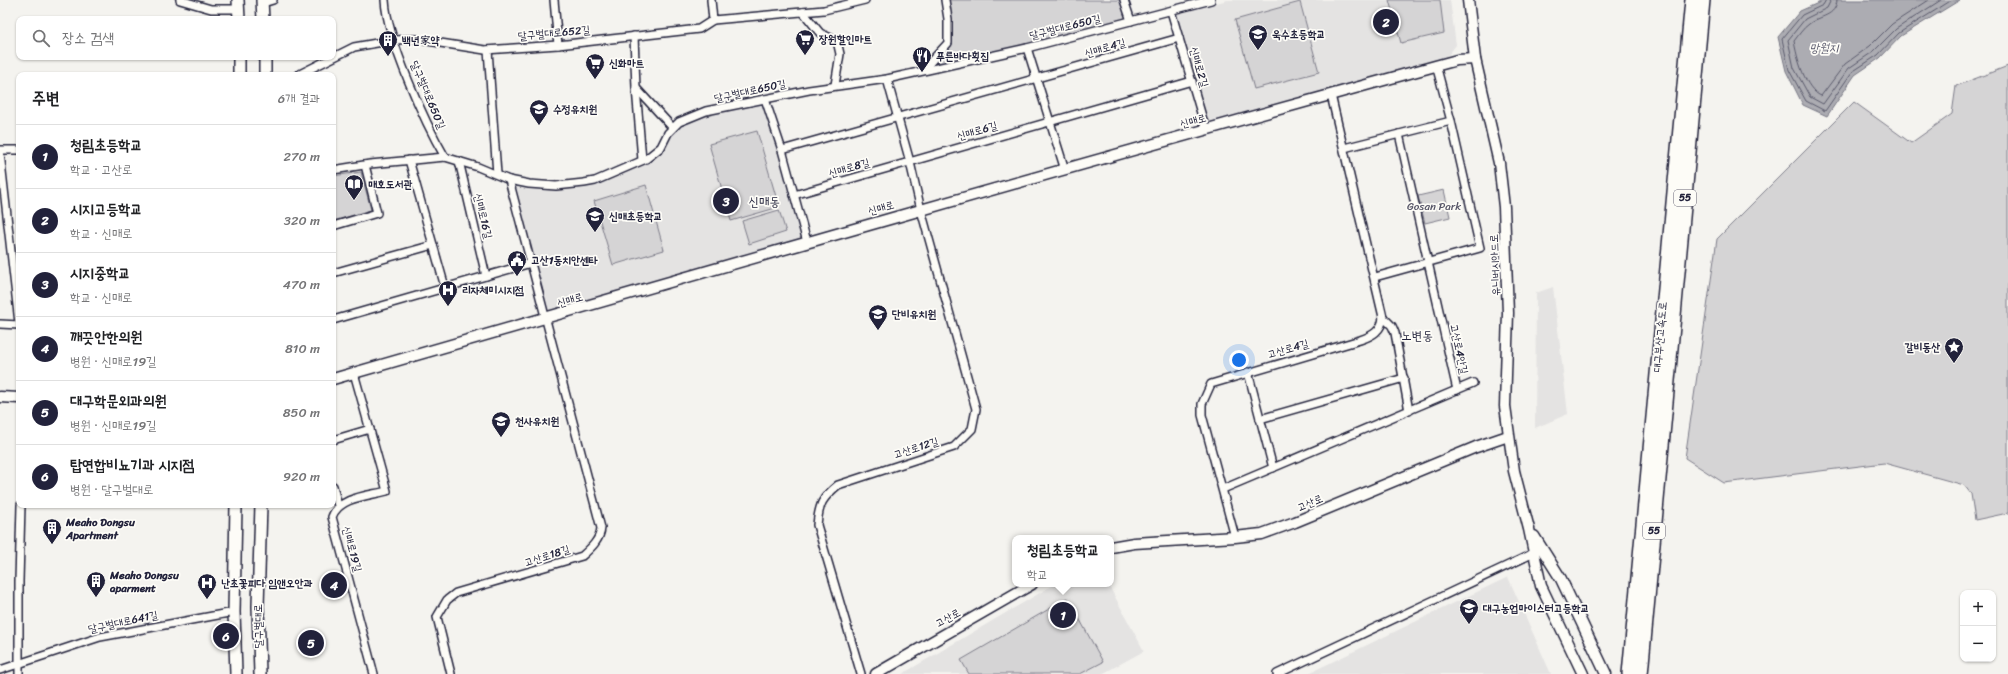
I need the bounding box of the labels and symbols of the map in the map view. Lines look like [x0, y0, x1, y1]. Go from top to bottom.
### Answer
pin: 2 [1373, 7, 1399, 37]
street label: 달구벌대로650길 [1027, 9, 1103, 45]
street label: 달구벌대로652길 [517, 20, 591, 46]
school or university icon: 욱수초등학교 [1247, 23, 1269, 51]
place label: 욱수초등학교 [1272, 25, 1325, 44]
supermarket icon: 장원할인마트 [794, 28, 816, 56]
building icon: 백년家약 [377, 29, 399, 57]
place label: 장원할인마트 [818, 30, 872, 49]
place label: 백년家약 [402, 31, 440, 50]
street label: 신매로4길 [1082, 33, 1128, 63]
water label: 망월지 [1810, 37, 1840, 59]
street label: 신매로2길 [1184, 44, 1214, 90]
restaurant icon: 푸른바다횟집 [911, 45, 933, 73]
place label: 푸른바다횟집 [936, 47, 989, 66]
supermarket icon: 신화마트 [584, 52, 606, 80]
place label: 신화마트 [609, 54, 645, 73]
street label: 달구벌대로650길 [405, 58, 451, 132]
street label: 달구벌대로650길 [712, 74, 788, 108]
school or university icon: 수정유치원 [528, 98, 550, 126]
place label: 수정유치원 [553, 100, 597, 119]
street label: 신매로 [1178, 108, 1208, 134]
street label: 신매로6길 [954, 116, 1000, 146]
street label: 신매로8길 [826, 153, 872, 183]
library icon: 매호도서관 [343, 173, 365, 201]
place label: 매호도서관 [368, 175, 412, 194]
pin: 3 [713, 186, 739, 216]
district label: 신매동 [748, 190, 780, 213]
road number: 55 [1674, 190, 1696, 206]
street label: 신매로16길 [468, 191, 498, 241]
street label: 신매로 [866, 195, 896, 221]
park label: Gosan Park [1407, 197, 1461, 216]
school or university icon: 신매초등학교 [584, 205, 606, 233]
place label: 신매초등학교 [609, 207, 662, 226]
street label: 유니버시아드로 [1484, 234, 1506, 296]
public building icon: 고산1동치안센타 [506, 249, 528, 277]
place label: 고산1동치안센타 [531, 251, 598, 270]
hospital icon: 리자체미시지점 [437, 279, 459, 307]
place label: 리자체미시지점 [462, 281, 524, 300]
street label: 신매로 [555, 287, 586, 313]
street label: 대구부산고속도로 [1647, 301, 1673, 373]
school or university icon: 단비유치원 [867, 303, 889, 331]
place label: 단비유치원 [892, 305, 936, 324]
street label: 고산로4안길 [1444, 322, 1474, 376]
district label: 노변동 [1401, 324, 1433, 347]
street label: 고산로4길 [1265, 334, 1311, 364]
place icon: 갈비동산 [1943, 336, 1965, 364]
place label: 갈비동산 [1905, 338, 1940, 357]
your location [1229, 350, 1249, 370]
school or university icon: 천사유치원 [490, 410, 512, 438]
place label: 천사유치원 [515, 412, 559, 431]
street label: 고산로12길 [891, 432, 941, 464]
street label: 고산로 [1294, 489, 1326, 517]
place label: Meaho Dongsu Apartment [65, 513, 136, 545]
building icon: Meaho Dongsu Apartment [41, 517, 63, 545]
road number: 55 [1643, 523, 1665, 539]
street label: 신매로19길 [337, 524, 367, 574]
street label: 고산로18길 [522, 540, 572, 572]
place label: Meaho Dongsu aparment [109, 566, 180, 598]
building icon: Meaho Dongsu aparment [85, 570, 107, 598]
pin: 4 [321, 570, 347, 600]
hospital icon: 난초꽃피다 임앤오안과 [196, 572, 218, 600]
place label: 난초꽃피다 임앤오안과 [221, 574, 313, 593]
school or university icon: 대구농업마이스터고등학교 [1458, 597, 1480, 625]
place label: 대구농업마이스터고등학교 [1483, 599, 1589, 618]
pin: 1 [1050, 600, 1076, 630]
street label: 고산로 [932, 603, 964, 633]
street label: 달구벌대로 [249, 604, 268, 648]
street label: 달구벌대로641길 [86, 605, 160, 639]
pin: 6 [213, 621, 239, 651]
pin: 5 [298, 628, 324, 658]

